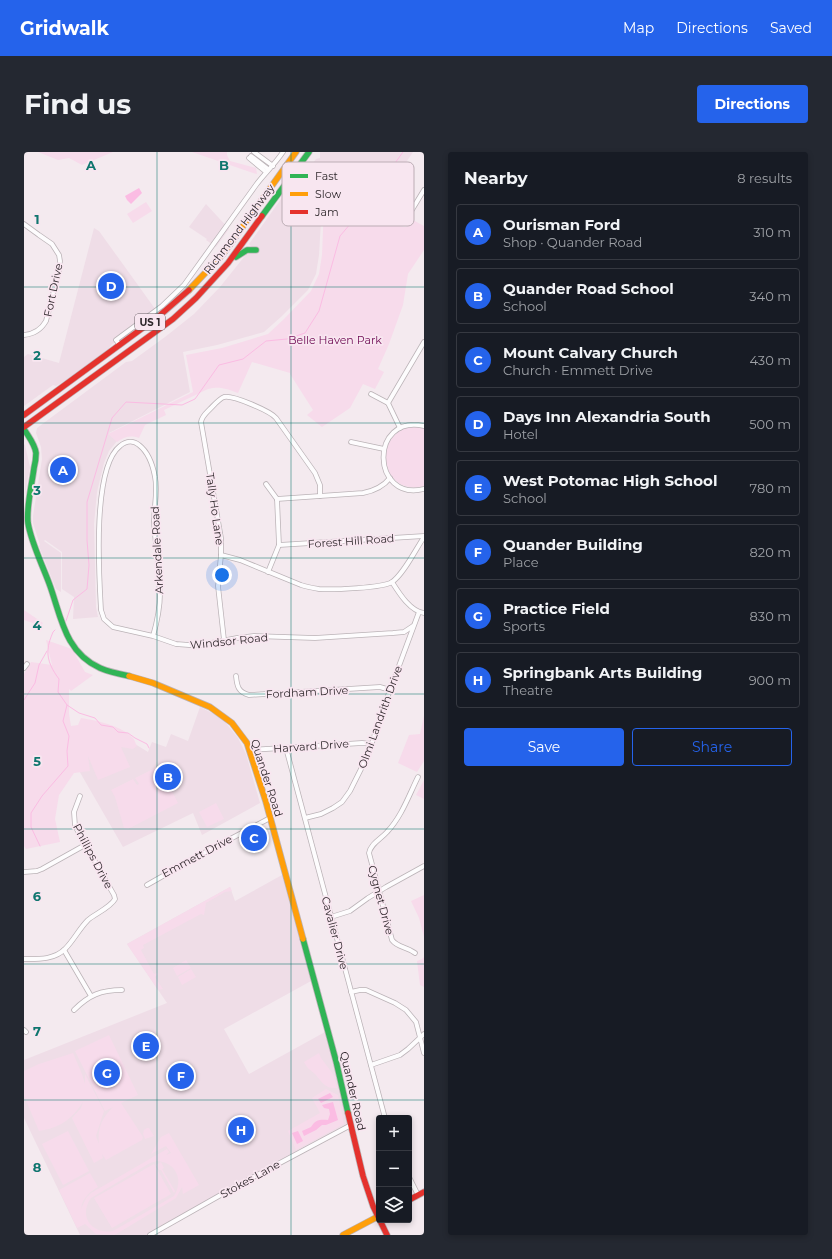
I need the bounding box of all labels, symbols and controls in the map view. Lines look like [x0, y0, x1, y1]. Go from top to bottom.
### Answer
text: Gridwalk [20, 17, 109, 40]
text: Map [623, 19, 654, 37]
text: Directions [676, 19, 748, 37]
text: Saved [770, 19, 812, 37]
button: Directions [697, 85, 808, 123]
text: Find us [24, 87, 131, 121]
text: A [85, 157, 97, 173]
text: B [219, 157, 229, 173]
legend [282, 162, 414, 226]
text: Nearby [464, 168, 528, 188]
text: Fast [315, 169, 339, 183]
text: 8 results [737, 170, 792, 186]
street label: Richmond Highway [201, 181, 277, 277]
text: Slow [315, 187, 341, 201]
text: Jam [314, 205, 339, 219]
text: 1 [34, 211, 40, 227]
text: Ourisman Ford [503, 215, 620, 234]
text: A [473, 224, 483, 240]
text: 310 m [753, 224, 791, 240]
text: Shop · Quander Road [503, 234, 642, 250]
street label: Fort Drive [40, 262, 66, 318]
pin: D [98, 271, 124, 301]
text: Quander Road School [503, 279, 674, 298]
text: B [473, 288, 483, 304]
text: 340 m [749, 288, 791, 304]
text: School [503, 298, 547, 314]
road number: US 1 [135, 314, 165, 330]
park label: Belle Haven Park [288, 333, 382, 347]
text: Mount Calvary Church [503, 343, 678, 362]
text: 2 [33, 347, 41, 363]
text: C [473, 352, 483, 368]
text: 430 m [749, 352, 791, 368]
text: Church · Emmett Drive [503, 362, 653, 378]
text: Days Inn Alexandria South [503, 407, 711, 426]
text: D [473, 416, 483, 432]
text: 500 m [749, 416, 791, 432]
text: Hotel [503, 426, 538, 442]
pin: A [50, 455, 76, 485]
text: West Potomac High School [503, 471, 717, 490]
street label: Tally Ho Lane [203, 472, 227, 546]
text: E [474, 480, 482, 496]
text: 780 m [749, 480, 791, 496]
text: 3 [32, 482, 41, 498]
text: School [503, 490, 547, 506]
street label: Arkendale Road [148, 506, 166, 594]
street label: Forest Hill Road [307, 531, 395, 551]
text: Quander Building [503, 535, 643, 554]
text: F [474, 544, 482, 560]
text: 820 m [750, 544, 791, 560]
text: Place [503, 554, 539, 570]
your location [212, 565, 232, 585]
text: Practice Field [503, 599, 610, 618]
text: G [473, 608, 483, 624]
text: 830 m [750, 608, 791, 624]
text: 4 [33, 617, 42, 633]
text: Sports [503, 618, 545, 634]
street label: Windsor Road [189, 630, 269, 652]
street label: Olmi Landrith Drive [355, 663, 405, 770]
text: Springbank Arts Building [503, 663, 702, 682]
text: H [473, 672, 483, 688]
text: 900 m [749, 672, 791, 688]
text: Theatre [503, 682, 553, 698]
street label: Fordham Drive [265, 683, 349, 701]
button: Save [464, 728, 624, 766]
button: Share [632, 728, 792, 766]
street label: Harvard Drive [273, 736, 350, 756]
street label: Quander Road [248, 737, 286, 819]
text: 5 [33, 753, 41, 769]
pin: B [155, 762, 181, 792]
street label: Phillips Drive [70, 821, 116, 891]
pin: C [241, 823, 267, 853]
street label: Emmett Drive [159, 831, 235, 880]
street label: Cygnet Drive [365, 864, 397, 937]
text: 6 [33, 888, 42, 904]
street label: Cavalier Drive [319, 895, 352, 971]
text: 7 [33, 1023, 41, 1039]
pin: E [133, 1031, 159, 1061]
street label: Quander Road [337, 1050, 369, 1132]
pin: G [94, 1058, 120, 1088]
pin: F [168, 1061, 194, 1091]
pin: H [228, 1115, 254, 1145]
map controls [376, 1115, 412, 1223]
button: + [376, 1115, 412, 1151]
button: − [376, 1151, 412, 1187]
street label: Stokes Lane [218, 1157, 283, 1201]
text: 8 [33, 1159, 42, 1175]
button: layers [376, 1187, 412, 1223]

